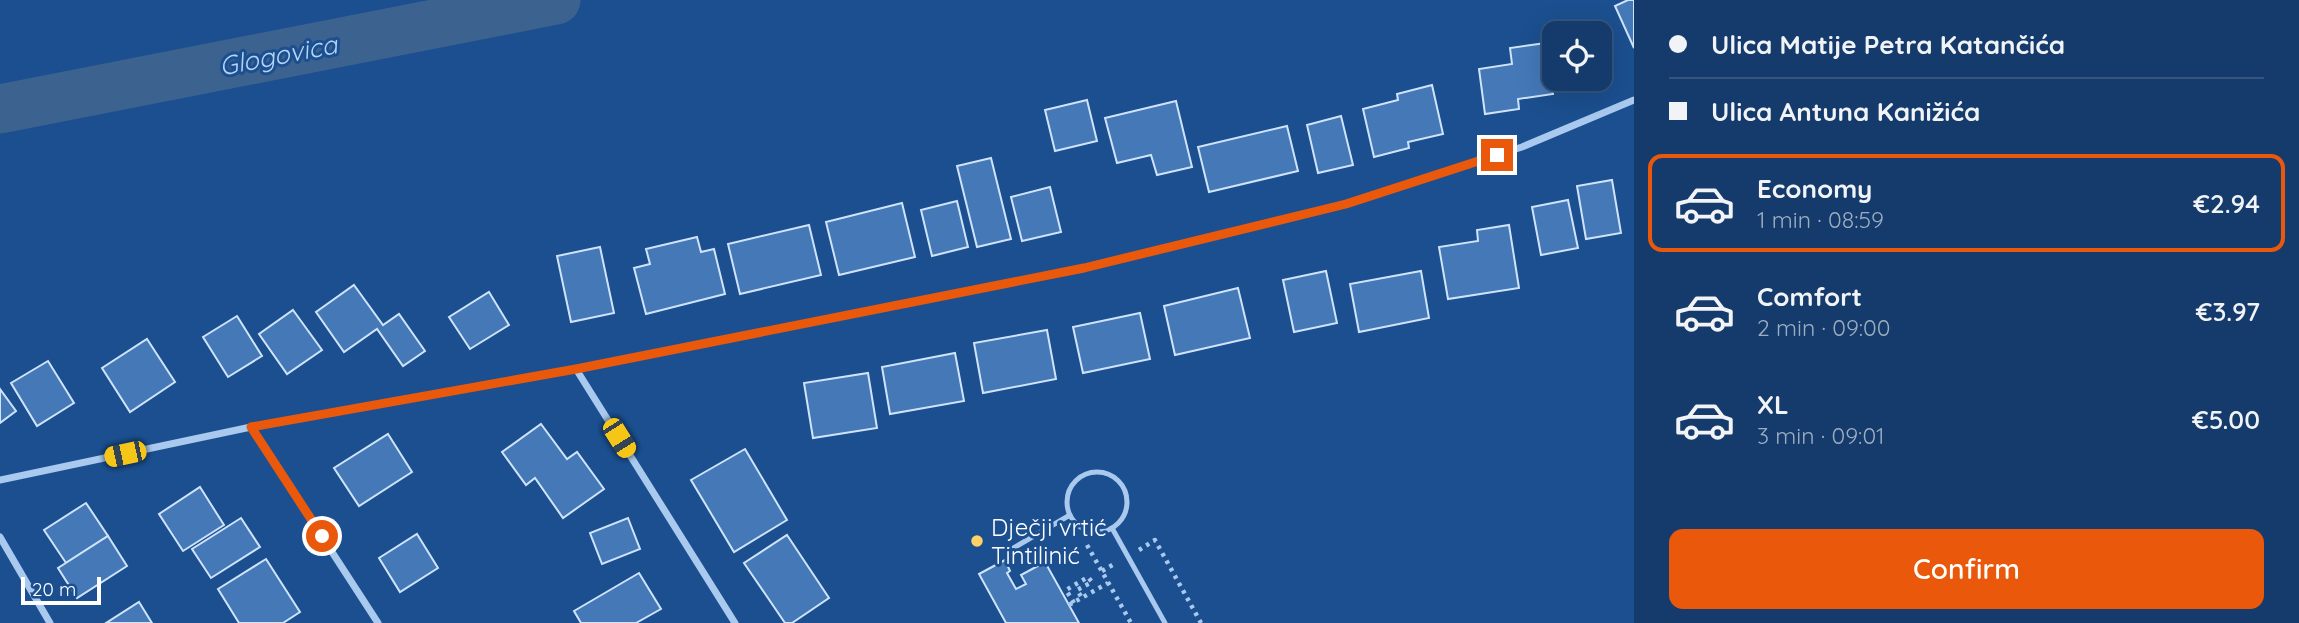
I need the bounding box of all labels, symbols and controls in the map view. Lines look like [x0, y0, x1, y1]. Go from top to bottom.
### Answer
map controls [1542, 21, 1612, 91]
button: locate [1542, 21, 1612, 91]
water label: Glogovica [216, 27, 341, 83]
text: Ulica Matije Petra Katančića [1711, 28, 2065, 61]
text: Ulica Antuna Kanižića [1711, 95, 1980, 128]
route end [1481, 139, 1513, 171]
icon: car [1673, 172, 1736, 235]
text: Economy [1757, 172, 1872, 205]
text: €2.94 [2193, 187, 2260, 220]
text: 1 min · 08:59 [1757, 205, 1884, 234]
icon: car [1673, 280, 1736, 343]
text: Comfort [1757, 280, 1862, 313]
text: €3.97 [2196, 295, 2260, 328]
text: 2 min · 09:00 [1757, 313, 1890, 342]
icon: car [1673, 388, 1736, 451]
text: XL [1757, 388, 1789, 421]
text: €5.00 [2192, 403, 2260, 436]
car [599, 415, 640, 461]
text: 3 min · 09:01 [1757, 421, 1885, 450]
car [103, 439, 148, 469]
place label: Dječji vrtić Tintilinić [991, 512, 1107, 570]
route start [306, 520, 338, 552]
button: Confirm [1669, 529, 2264, 609]
marker: Dječji vrtić Tintilinić [969, 533, 985, 549]
scale bar [21, 574, 102, 606]
text: 20 m [32, 577, 76, 601]

